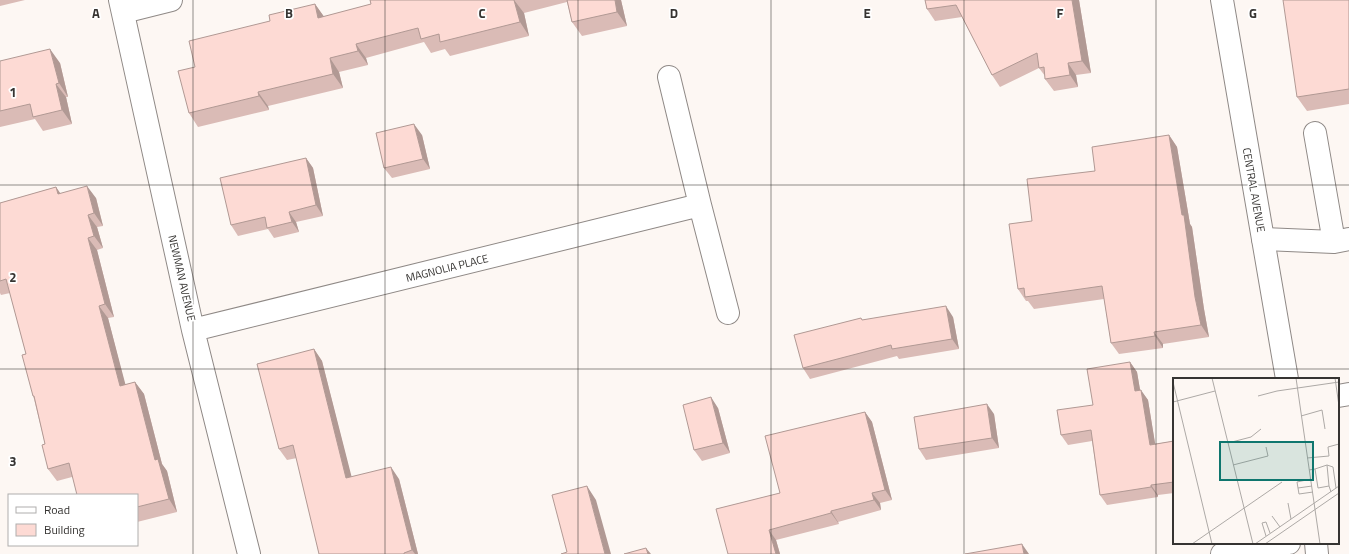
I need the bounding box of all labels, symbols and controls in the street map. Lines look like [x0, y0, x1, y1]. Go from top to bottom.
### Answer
text: A [92, 3, 100, 23]
text: B [285, 3, 293, 23]
text: C [478, 3, 486, 23]
text: D [670, 3, 678, 23]
text: E [863, 3, 871, 23]
text: F [1057, 3, 1064, 23]
text: G [1249, 3, 1257, 23]
text: 1 [9, 82, 17, 102]
street label: CENTRAL AVENUE [1239, 146, 1269, 234]
street label: NEWMAN AVENUE [164, 233, 200, 323]
street label: MAGNOLIA PLACE [404, 250, 490, 286]
text: 2 [9, 267, 17, 287]
inset map [1173, 378, 1339, 544]
text: 3 [9, 451, 17, 471]
legend [8, 494, 138, 546]
text: Road [44, 500, 70, 519]
text: Building [44, 520, 85, 539]

